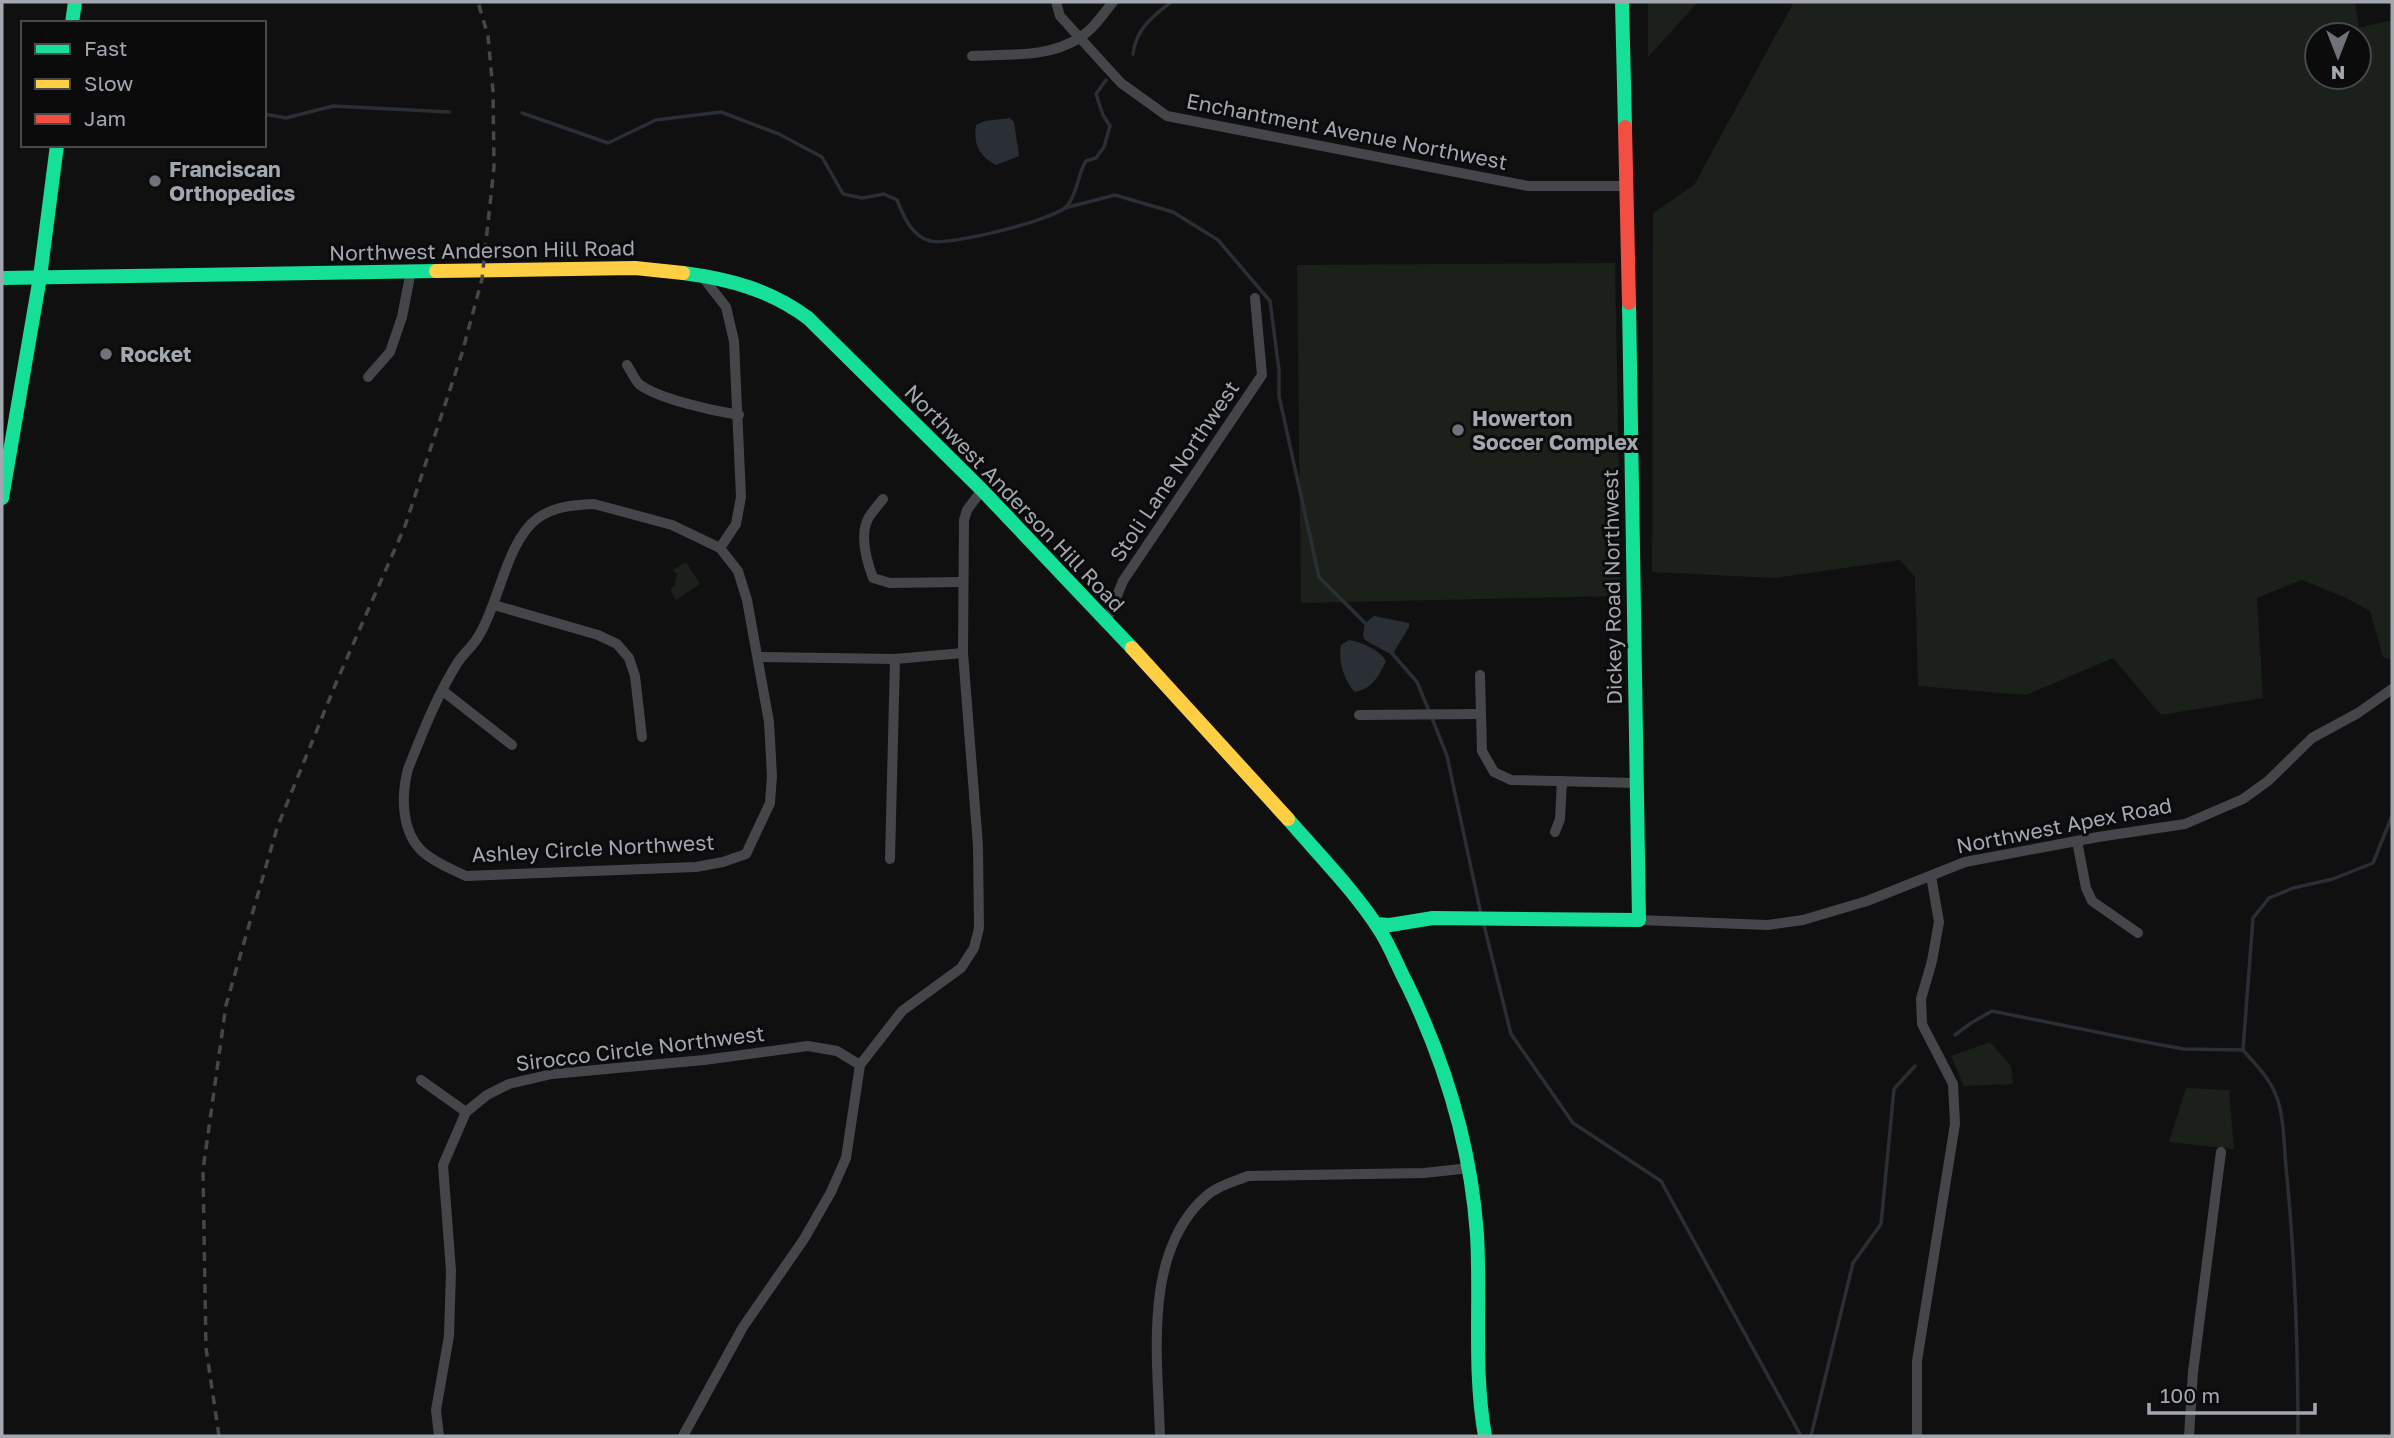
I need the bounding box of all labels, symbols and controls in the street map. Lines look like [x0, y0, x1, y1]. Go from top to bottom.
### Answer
legend [21, 21, 266, 147]
north arrow [2303, 21, 2373, 91]
text: Fast [84, 35, 127, 61]
text: N [2331, 62, 2345, 85]
text: Slow [84, 70, 133, 96]
street label: Enchantment Avenue Northwest [1184, 87, 1510, 175]
text: Jam [84, 105, 126, 131]
place label: Franciscan Orthopedics [169, 156, 296, 206]
marker: Franciscan Orthopedics [147, 173, 163, 189]
street label: Northwest Anderson Hill Road [329, 234, 635, 266]
place label: Rocket [120, 341, 191, 367]
marker: Rocket [98, 346, 114, 362]
street label: Stoli Lane Northwest [1104, 376, 1244, 566]
street label: Northwest Anderson Hill Road [899, 379, 1131, 617]
place label: Howerton Soccer Complex [1472, 405, 1639, 455]
marker: Howerton Soccer Complex [1450, 422, 1466, 438]
street label: Dickey Road Northwest [1597, 469, 1627, 705]
street label: Northwest Apex Road [1954, 791, 2174, 859]
street label: Ashley Circle Northwest [471, 829, 715, 867]
street label: Sirocco Circle Northwest [514, 1020, 766, 1076]
scale bar [2149, 1372, 2315, 1416]
text: 100 m [2160, 1382, 2220, 1408]

